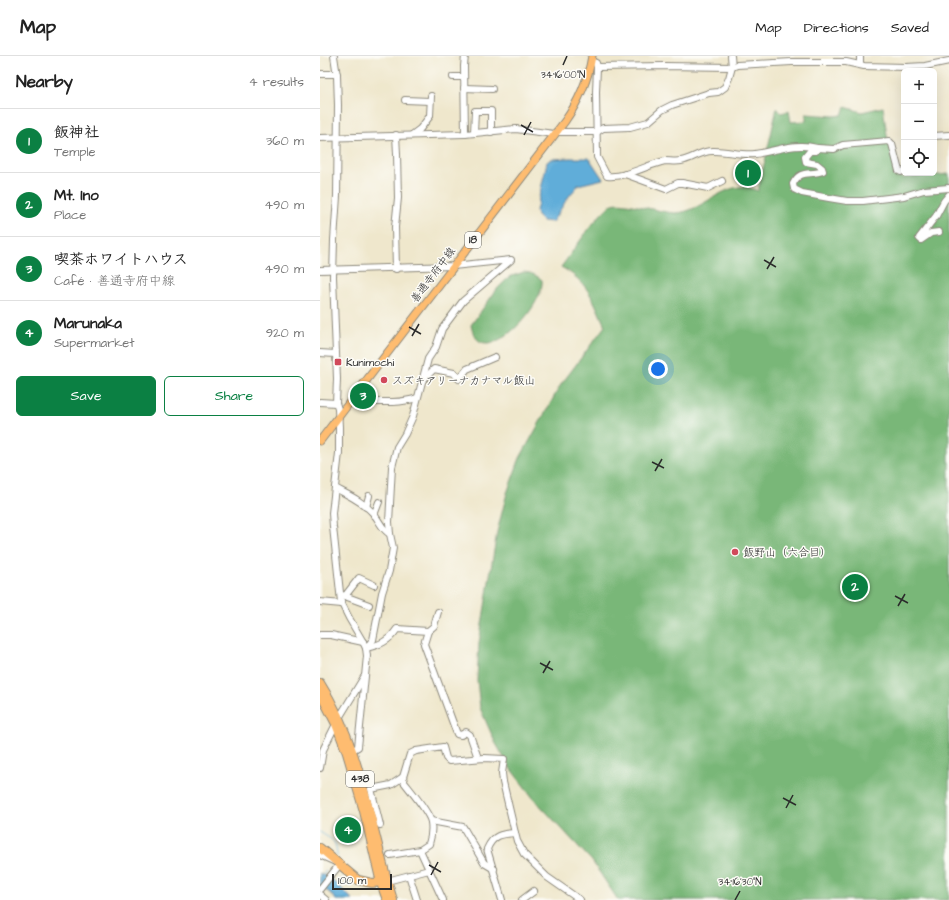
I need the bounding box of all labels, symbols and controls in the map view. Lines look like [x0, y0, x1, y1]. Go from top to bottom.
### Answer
text: Map [20, 14, 56, 41]
text: Map [755, 18, 782, 38]
text: Directions [804, 18, 869, 38]
text: Saved [891, 18, 929, 38]
text: 34°16'00"N [541, 68, 585, 82]
map controls [901, 68, 937, 176]
button: + [901, 68, 937, 104]
text: Nearby [16, 70, 73, 94]
text: 4 results [249, 73, 304, 91]
button: − [901, 104, 937, 140]
text: 飯神社 [54, 122, 99, 143]
text: 1 [28, 132, 30, 150]
text: 360 m [266, 132, 304, 150]
button: locate [901, 140, 937, 176]
text: Temple [54, 143, 96, 161]
pin: 1 [735, 158, 761, 188]
text: Mt. Ino [54, 185, 99, 206]
text: 2 [25, 196, 33, 214]
text: 490 m [264, 196, 304, 214]
text: Place [54, 206, 86, 224]
road number: 18 [465, 232, 481, 248]
street label: 善通寺府中線 [407, 244, 459, 306]
text: 喫茶ホワイトハウス [54, 249, 188, 270]
text: 3 [26, 260, 32, 278]
text: 490 m [264, 260, 304, 278]
text: Café · 善通寺府中線 [54, 272, 175, 290]
text: Marunaka [54, 313, 122, 334]
text: 4 [25, 324, 33, 342]
text: 920 m [266, 324, 304, 342]
text: Supermarket [54, 334, 135, 352]
place label: Kunimochi [346, 355, 395, 370]
marker: Kunimochi [333, 357, 343, 367]
your location [648, 359, 668, 379]
place label: スズキアリーナカナマル飯山 [392, 373, 535, 388]
marker: スズキアリーナカナマル飯山 [379, 375, 389, 385]
button: Save [16, 376, 156, 416]
button: Share [164, 376, 304, 416]
pin: 3 [350, 381, 376, 411]
place label: 飯野山（六合目） [743, 545, 831, 560]
marker: 飯野山（六合目） [730, 547, 740, 557]
pin: 2 [842, 572, 868, 602]
road number: 438 [346, 771, 374, 787]
pin: 4 [335, 815, 361, 845]
scale bar [332, 872, 392, 891]
text: 100 m [338, 873, 366, 888]
text: 34°16'30"N [718, 875, 762, 889]

